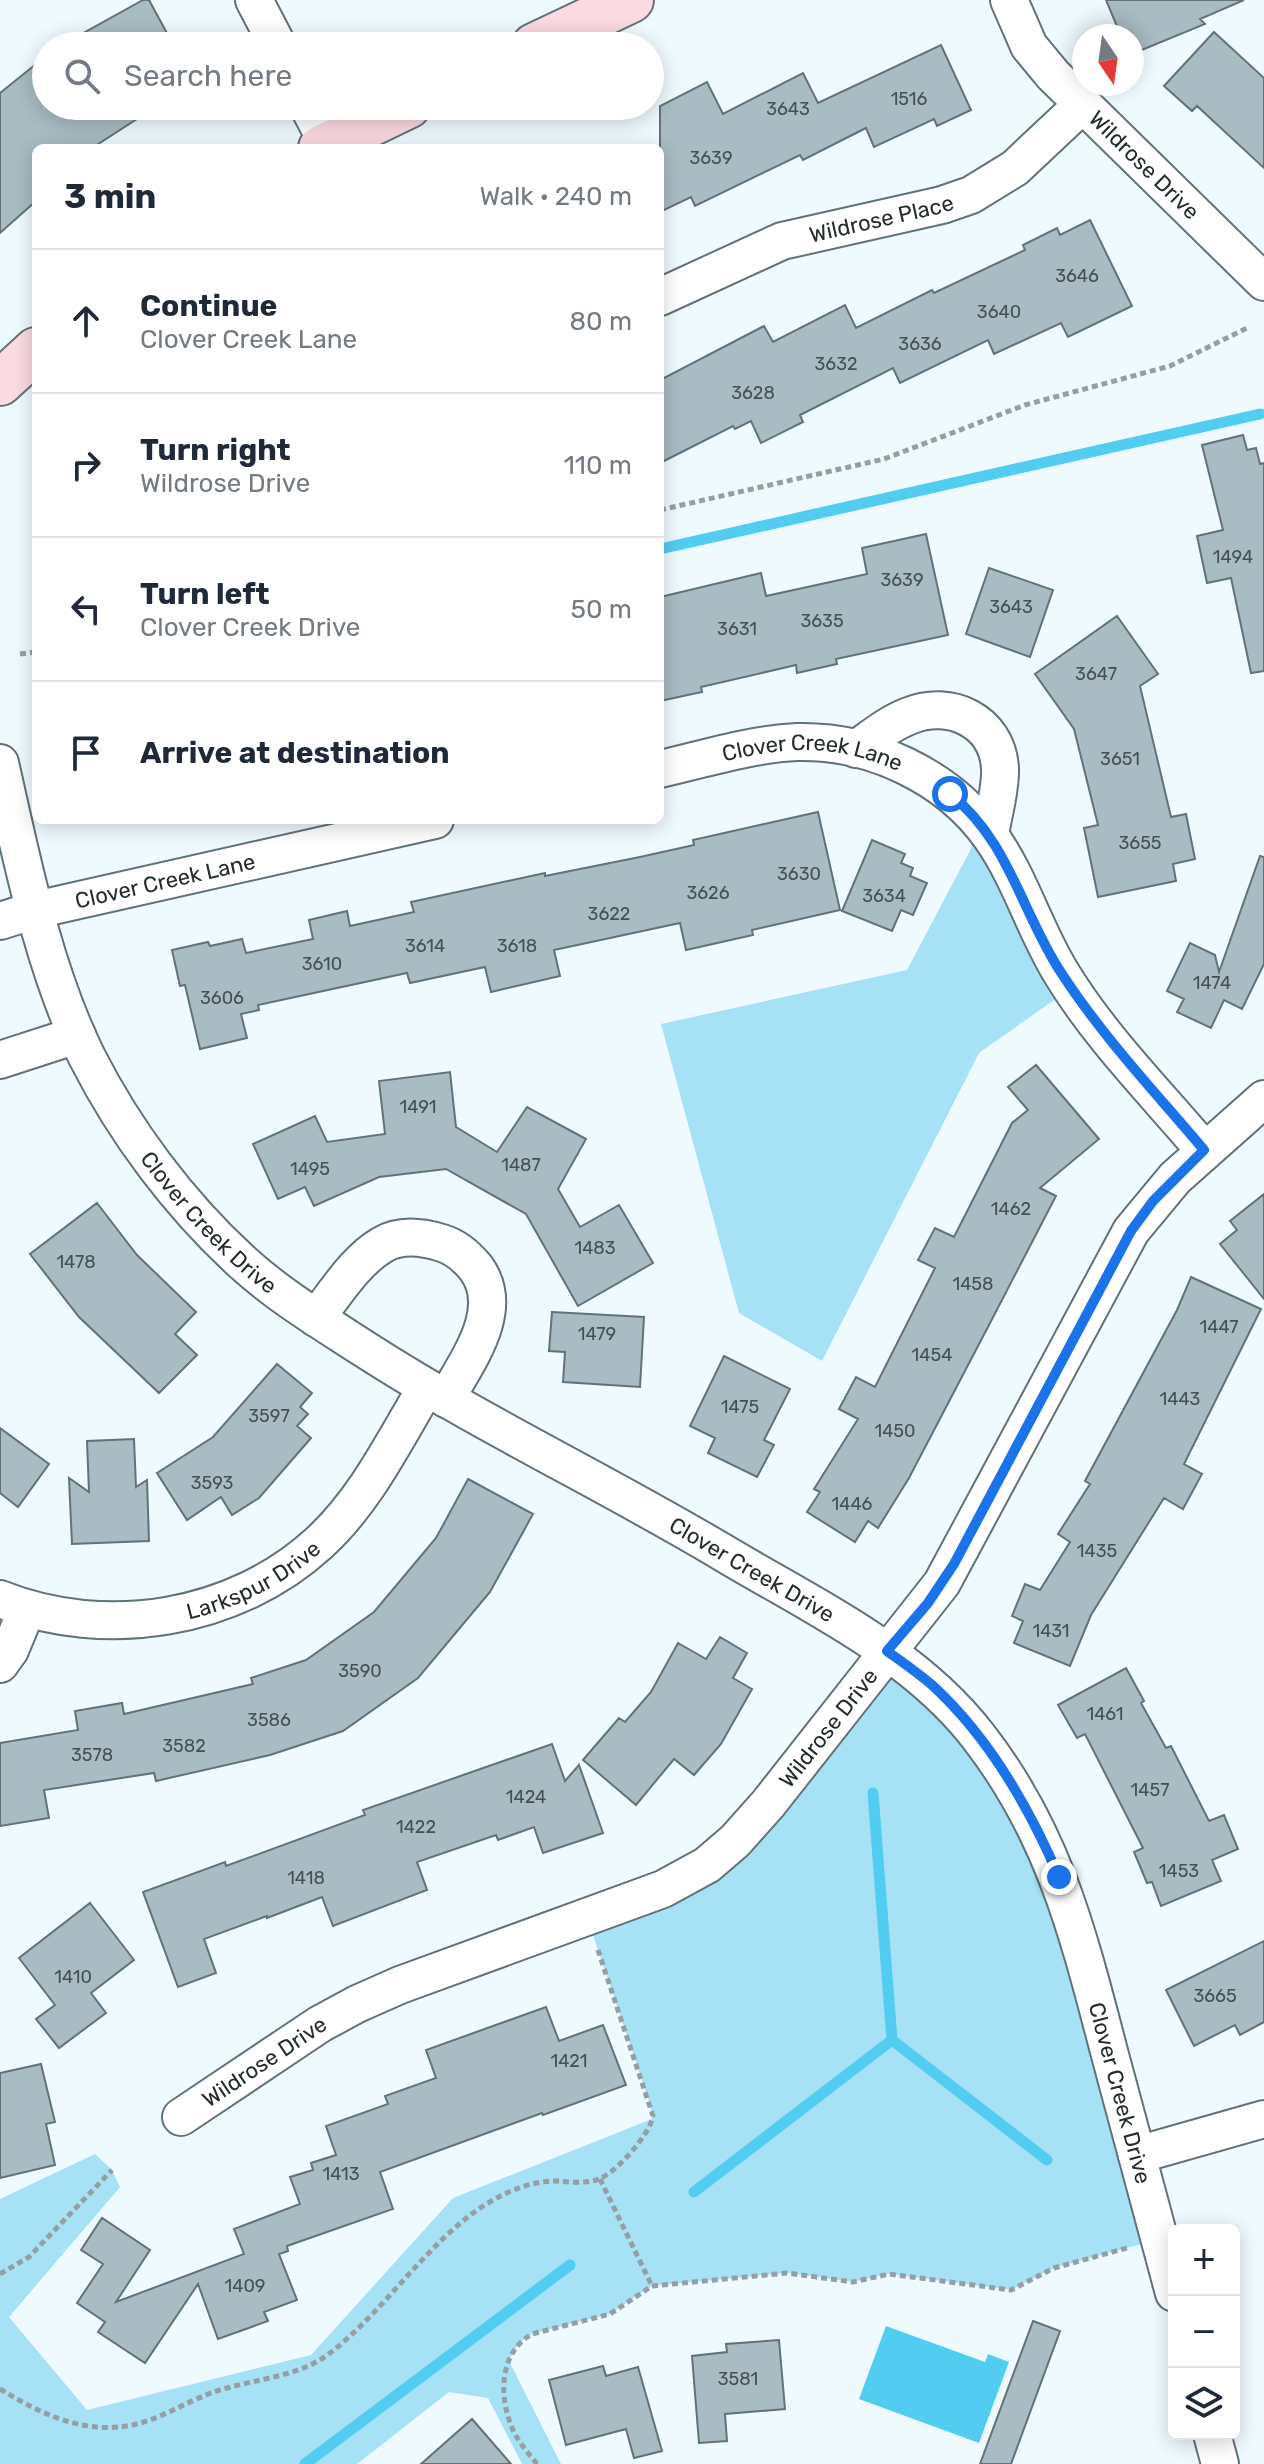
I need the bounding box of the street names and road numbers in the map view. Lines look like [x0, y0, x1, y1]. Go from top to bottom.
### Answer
street label: Wildrose Drive [1084, 105, 1205, 225]
street label: Wildrose Place [806, 189, 957, 248]
street label: Clover Creek Lane [719, 728, 907, 777]
street label: Clover Creek Lane [72, 847, 258, 914]
street label: Clover Creek Drive [135, 1146, 282, 1299]
street label: Clover Creek Drive [665, 1511, 840, 1628]
street label: Larkspur Drive [183, 1535, 326, 1625]
street label: Wildrose Drive [773, 1663, 883, 1793]
street label: Clover Creek Drive [1083, 1999, 1157, 2187]
street label: Wildrose Drive [197, 2010, 332, 2113]

